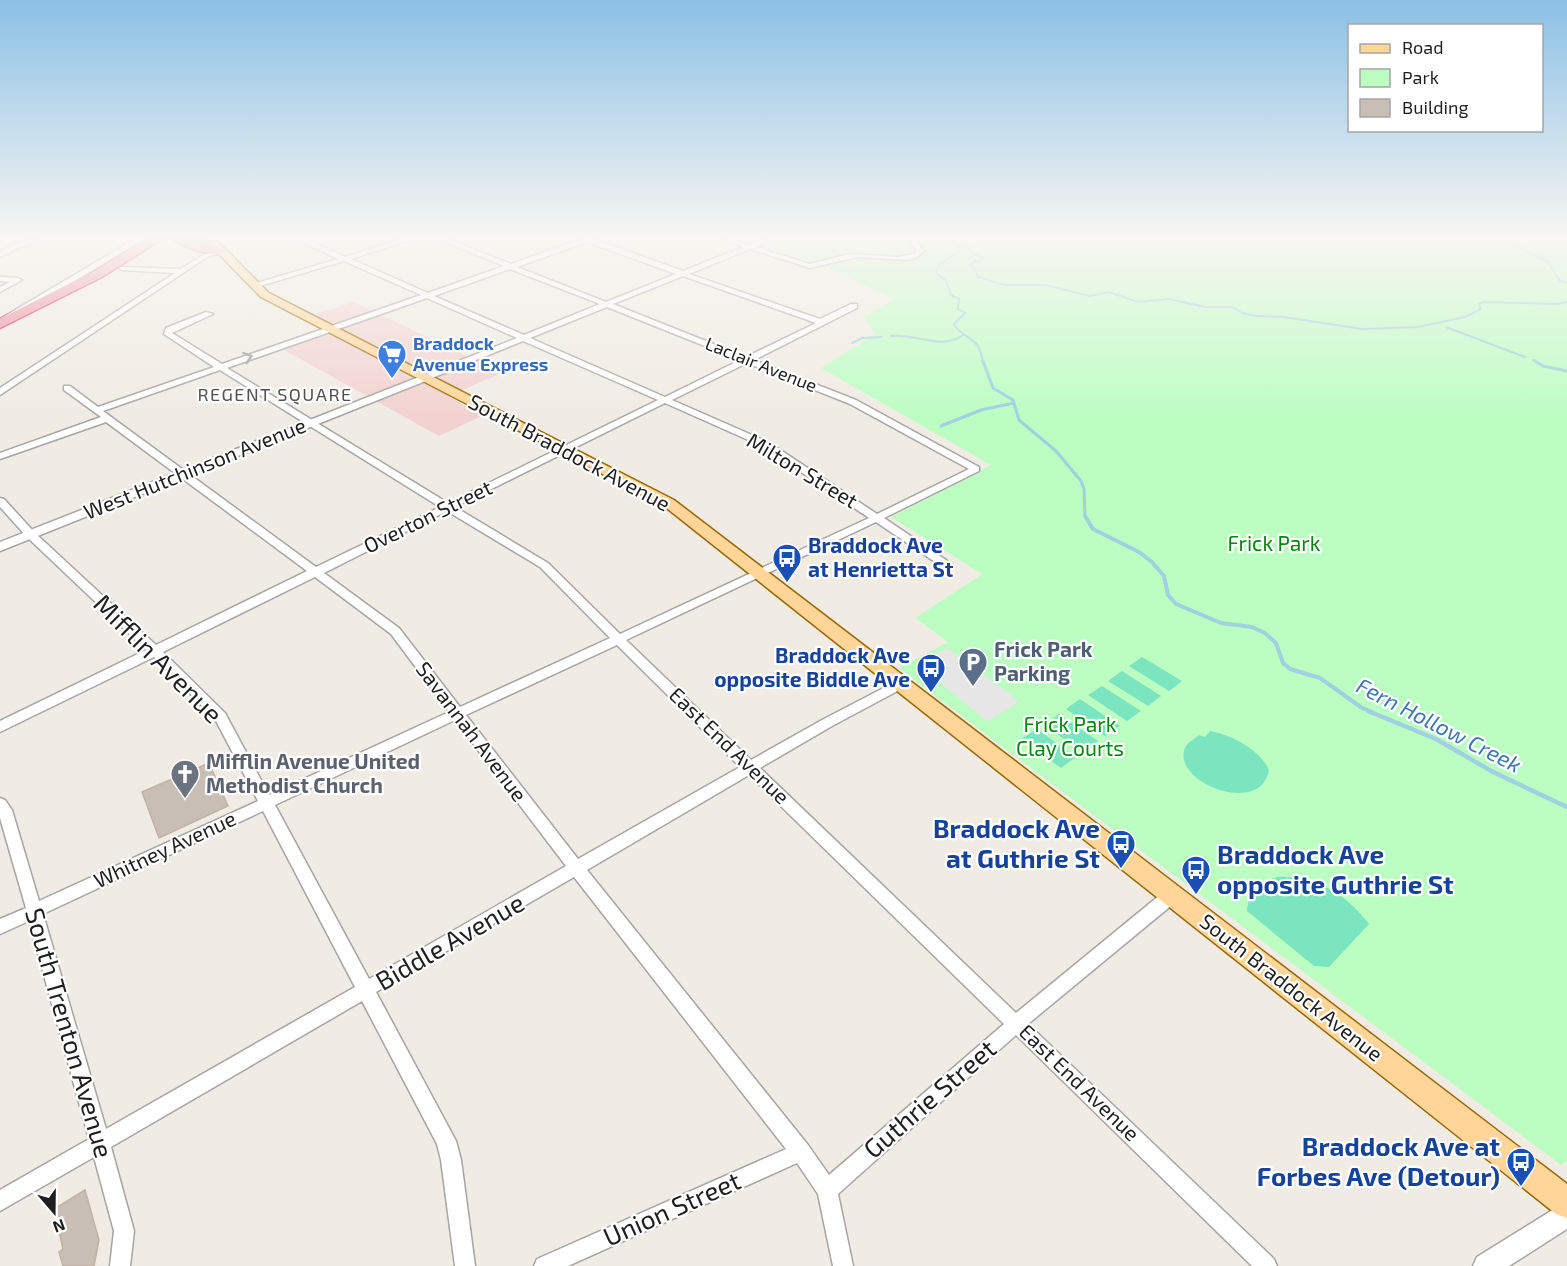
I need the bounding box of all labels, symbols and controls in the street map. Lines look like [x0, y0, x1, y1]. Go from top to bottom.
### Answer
legend [1348, 24, 1543, 132]
text: Road [1402, 36, 1443, 58]
text: Park [1402, 66, 1439, 88]
text: Building [1402, 96, 1469, 118]
place label: Braddock Avenue Express [413, 332, 548, 375]
street label: Laclair Avenue [702, 332, 820, 396]
supermarket icon: Braddock Avenue Express [376, 338, 408, 380]
one-way arrow [242, 352, 253, 365]
district label: REGENT SQUARE [197, 383, 353, 405]
street label: South Braddock Avenue [465, 388, 675, 515]
street label: West Hutchinson Avenue [80, 412, 309, 524]
street label: Milton Street [743, 427, 863, 513]
street label: Overton Street [359, 474, 496, 558]
park label: Frick Park [1228, 530, 1321, 555]
place label: Braddock Ave at Henrietta St [808, 532, 954, 581]
bus stop icon: Braddock Ave at Henrietta St [771, 542, 803, 584]
street label: Mifflin Avenue [88, 587, 230, 729]
place label: Frick Park Parking [994, 636, 1093, 685]
place label: Braddock Ave opposite Biddle Ave [714, 642, 910, 691]
parking icon: Frick Park Parking [957, 646, 989, 688]
bus stop icon: Braddock Ave opposite Biddle Ave [915, 652, 947, 694]
street label: Savannah Avenue [411, 656, 533, 806]
water label: Fern Hollow Creek [1353, 671, 1526, 777]
street label: East End Avenue [665, 681, 795, 809]
park label: Frick Park Clay Courts [1016, 711, 1124, 760]
place label: Mifflin Avenue United Methodist Church [206, 748, 420, 797]
church icon: Mifflin Avenue United Methodist Church [169, 758, 201, 800]
street label: Whitney Avenue [89, 805, 239, 892]
place label: Braddock Ave at Guthrie St [933, 812, 1100, 873]
bus stop icon: Braddock Ave at Guthrie St [1105, 828, 1137, 870]
place label: Braddock Ave opposite Guthrie St [1217, 838, 1454, 899]
bus stop icon: Braddock Ave opposite Guthrie St [1180, 854, 1212, 896]
street label: Biddle Avenue [369, 886, 529, 996]
street label: South Trenton Avenue [20, 904, 121, 1161]
street label: South Braddock Avenue [1196, 908, 1388, 1066]
street label: East End Avenue [1015, 1018, 1145, 1146]
street label: Guthrie Street [857, 1032, 1002, 1164]
place label: Braddock Ave at Forbes Ave (Detour) [1257, 1130, 1500, 1191]
bus stop icon: Braddock Ave at Forbes Ave (Detour) [1505, 1146, 1537, 1188]
street label: Union Street [598, 1164, 745, 1252]
north arrow [24, 1182, 84, 1242]
text: N [51, 1216, 68, 1237]

